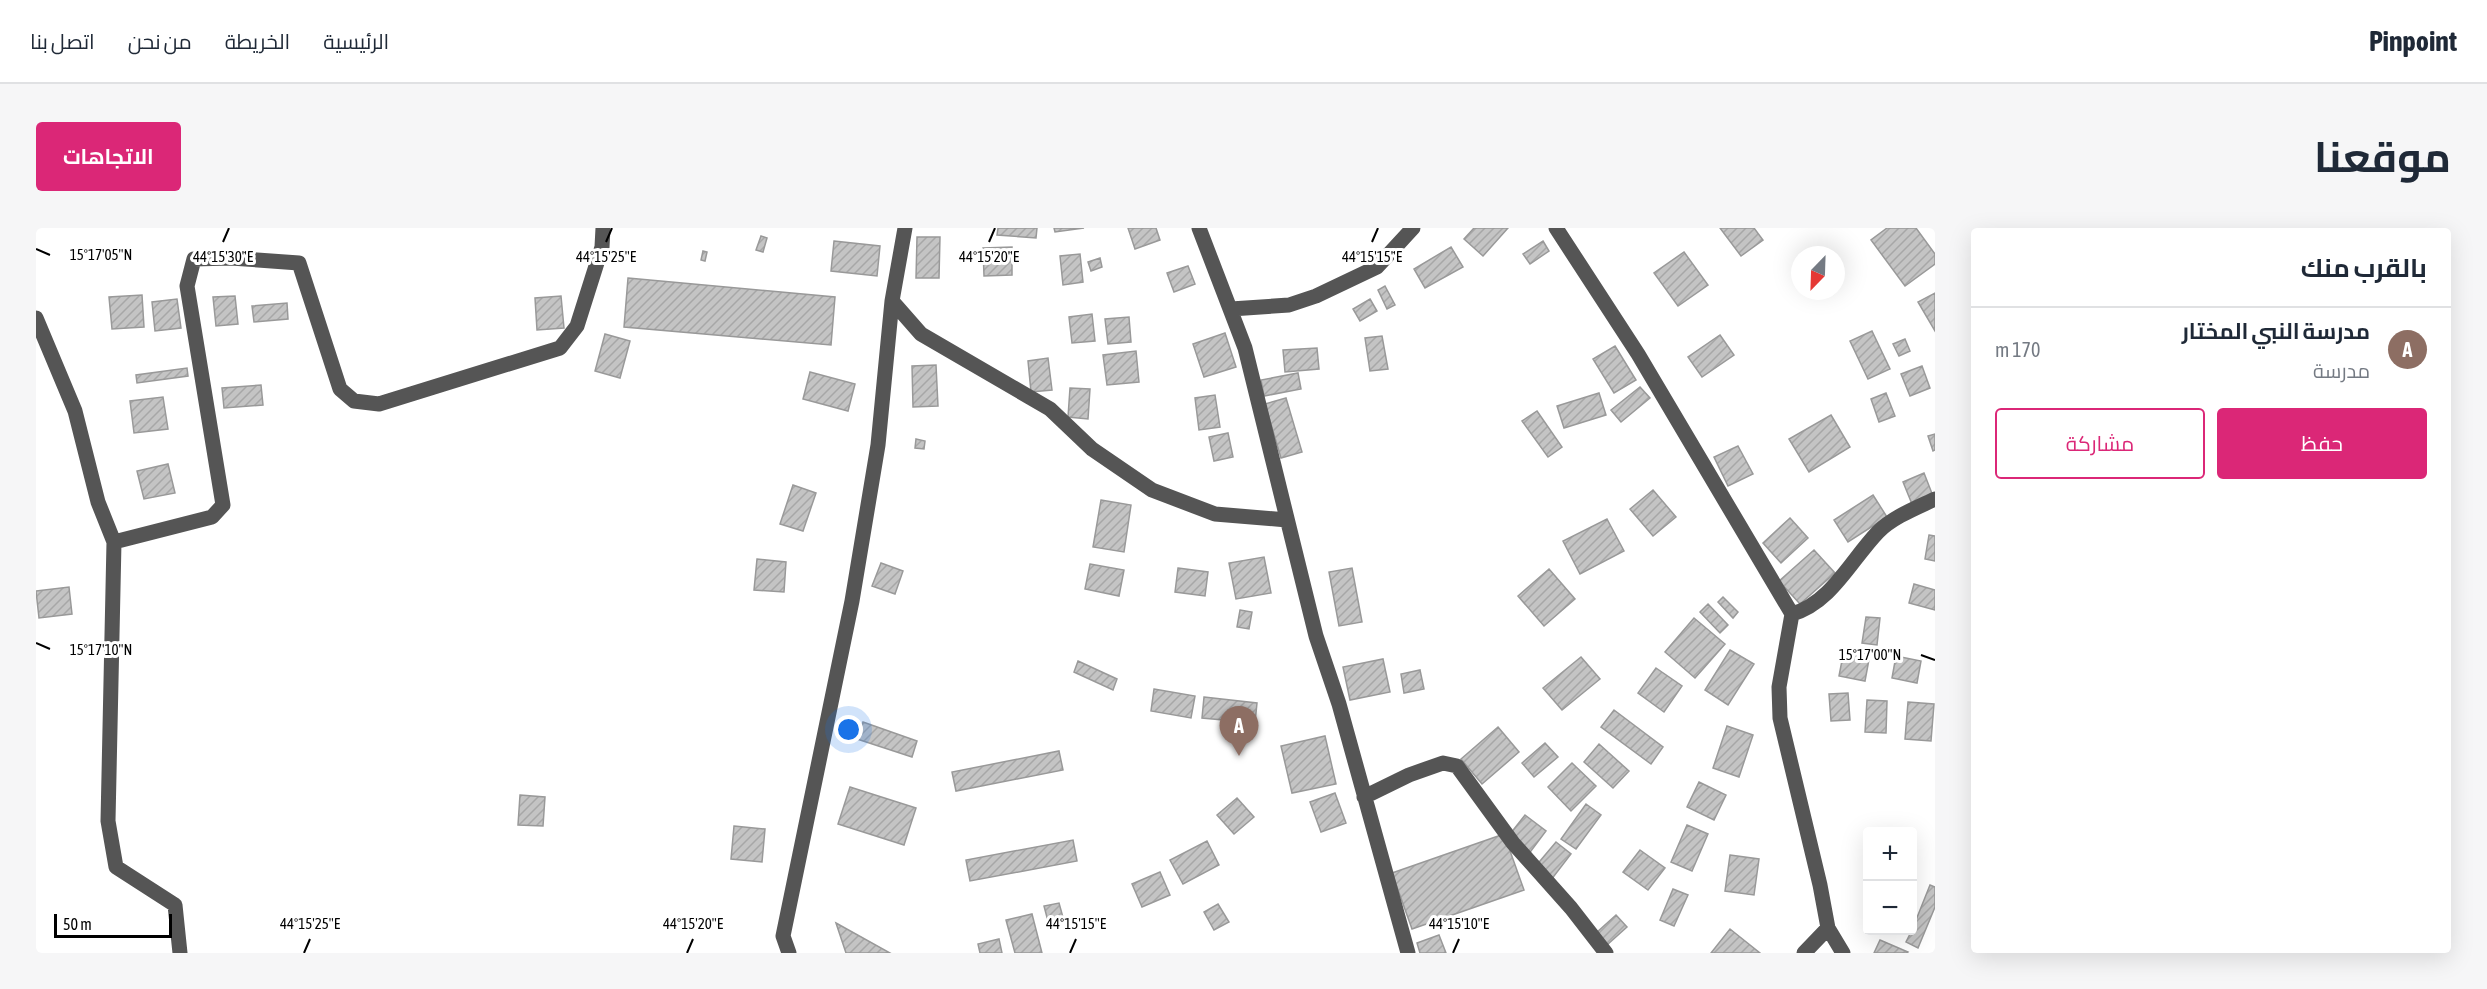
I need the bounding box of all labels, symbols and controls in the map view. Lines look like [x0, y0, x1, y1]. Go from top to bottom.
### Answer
text: Pinpoint [2369, 25, 2457, 57]
text: اتصل بنا [30, 29, 95, 53]
text: من نحن [128, 29, 192, 53]
text: الخريطة [225, 29, 290, 53]
text: الرئيسية [323, 29, 389, 53]
button: الاتجاهات [36, 122, 181, 191]
text: موقعنا [2314, 133, 2451, 181]
text: 15°17'05"N [70, 246, 132, 263]
north arrow [1791, 246, 1845, 300]
text: 44°15'30"E [193, 248, 254, 265]
text: 44°15'25"E [576, 248, 637, 265]
text: 44°15'20"E [959, 248, 1020, 265]
text: 44°15'15"E [1342, 248, 1403, 265]
text: بالقرب منك [2301, 253, 2427, 283]
text: مدرسة النبي المختار [2182, 318, 2370, 344]
text: 170 m [1995, 338, 2040, 361]
text: A [2403, 338, 2412, 361]
text: مدرسة [2313, 359, 2370, 382]
button: مشاركة [1995, 408, 2205, 479]
button: حفظ [2217, 408, 2427, 479]
text: 15°17'10"N [70, 641, 132, 658]
text: 15°17'00"N [1839, 646, 1901, 663]
pin: A [1220, 706, 1258, 756]
your location [834, 715, 863, 744]
map controls [1863, 827, 1917, 935]
button: + [1863, 827, 1917, 881]
button: − [1863, 881, 1917, 935]
scale bar [54, 911, 172, 938]
text: 50 m [63, 915, 92, 933]
text: 44°15'25"E [280, 915, 341, 932]
text: 44°15'20"E [663, 915, 724, 932]
text: 44°15'15"E [1046, 915, 1107, 932]
text: 44°15'10"E [1429, 915, 1490, 932]

